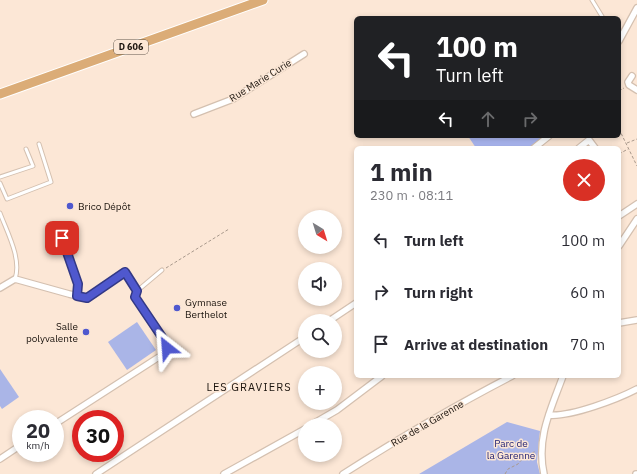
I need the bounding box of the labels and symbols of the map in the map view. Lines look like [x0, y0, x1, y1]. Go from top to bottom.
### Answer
road number: D 606 [114, 40, 148, 54]
street label: Rue Marie Curie [227, 56, 294, 105]
place label: Brico Dépôt [78, 200, 131, 213]
marker: Brico Dépôt [65, 201, 75, 211]
north arrow [298, 210, 342, 254]
pin [45, 221, 79, 255]
place label: Gymnase Berthelot [185, 296, 228, 321]
marker: Gymnase Berthelot [172, 303, 182, 313]
place label: Salle polyvalente [26, 320, 79, 345]
marker: Salle polyvalente [81, 327, 91, 337]
position arrow [146, 327, 188, 369]
district label: LES GRAVIERS [206, 380, 292, 394]
street label: Rue de la Garenne [388, 397, 467, 450]
speed limit sign: 30 [72, 410, 124, 462]
park label: Parc de la Garenne [487, 437, 536, 462]

